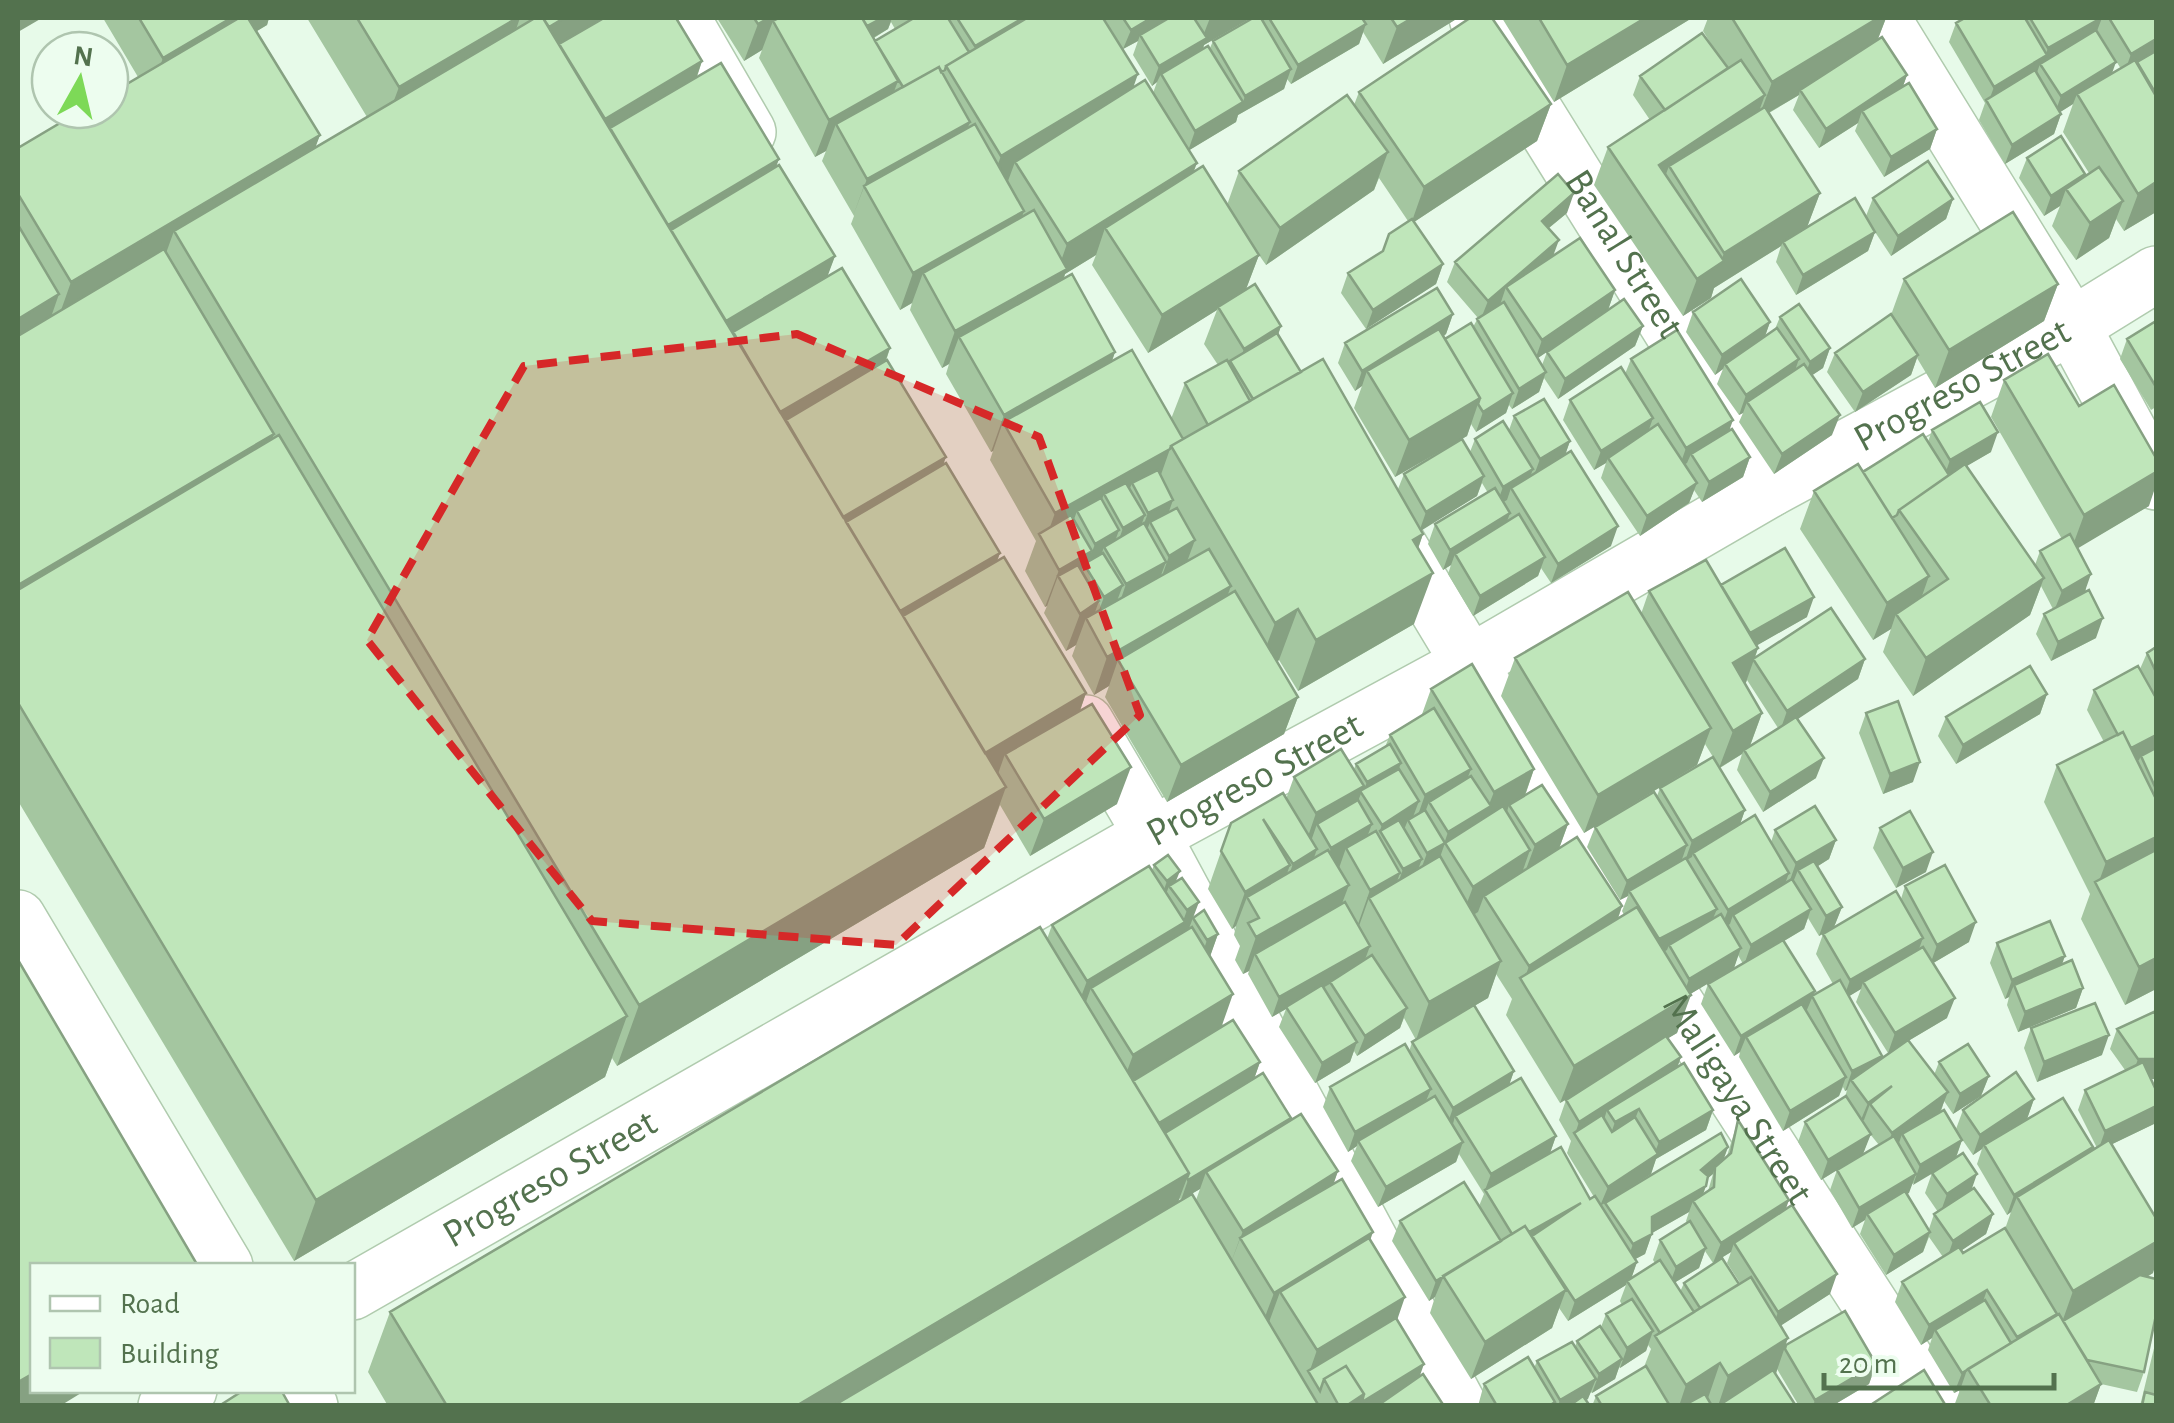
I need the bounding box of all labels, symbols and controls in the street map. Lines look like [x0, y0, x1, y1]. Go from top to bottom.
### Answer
north arrow [30, 30, 130, 130]
text: N [72, 42, 95, 72]
street label: Banal Street [1557, 163, 1691, 345]
street label: Progreso Street [1848, 311, 2077, 460]
street label: Progreso Street [1140, 705, 1369, 854]
street label: Maligaya Street [1655, 987, 1820, 1212]
street label: Progreso Street [436, 1102, 664, 1256]
legend [30, 1263, 355, 1393]
text: Road [120, 1289, 180, 1319]
scale bar [1824, 1328, 2054, 1390]
text: Building [120, 1339, 219, 1369]
text: 20 m [1839, 1349, 1897, 1379]

